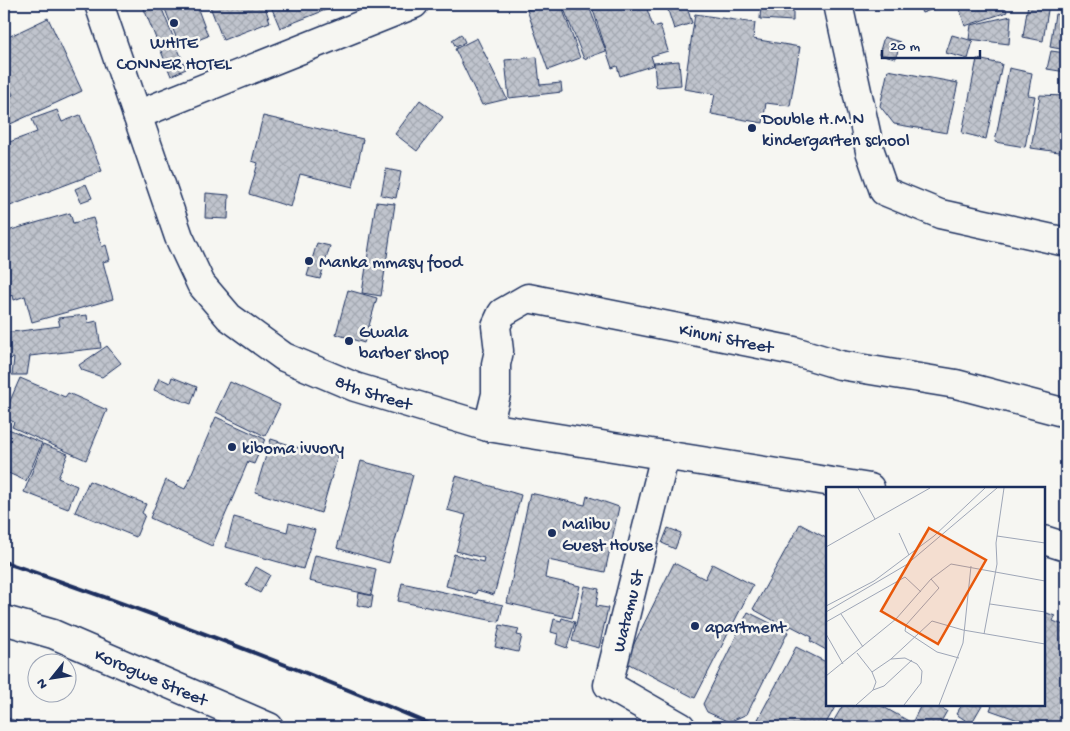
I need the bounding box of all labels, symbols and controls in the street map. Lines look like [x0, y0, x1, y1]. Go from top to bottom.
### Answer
marker: WHITE CONNER HOTEL [168, 17, 180, 29]
scale bar [882, 28, 980, 60]
place label: WHITE CONNER HOTEL [117, 34, 233, 76]
text: 20 m [890, 38, 920, 56]
place label: Double H.M.N kindergarten school [761, 110, 910, 152]
marker: Double H.M.N kindergarten school [746, 122, 758, 134]
place label: Manka mmasy food [319, 253, 464, 274]
marker: Manka mmasy food [303, 255, 315, 267]
street label: Kinuni Street [677, 320, 776, 360]
place label: Gwala barber shop [359, 323, 449, 365]
marker: Gwala barber shop [343, 335, 355, 347]
street label: 8th Street [331, 372, 415, 417]
place label: kiboma ivvory [242, 439, 344, 460]
marker: kiboma ivvory [226, 441, 238, 453]
inset map [826, 487, 1045, 706]
place label: Malibu Guest House [562, 515, 654, 557]
marker: Malibu Guest House [546, 527, 558, 539]
street label: Watamu St [609, 567, 650, 655]
place label: apartment [705, 618, 787, 639]
marker: apartment [689, 620, 701, 632]
street label: Korogwe Street [91, 645, 211, 713]
north arrow [28, 654, 78, 704]
text: N [33, 675, 53, 691]

